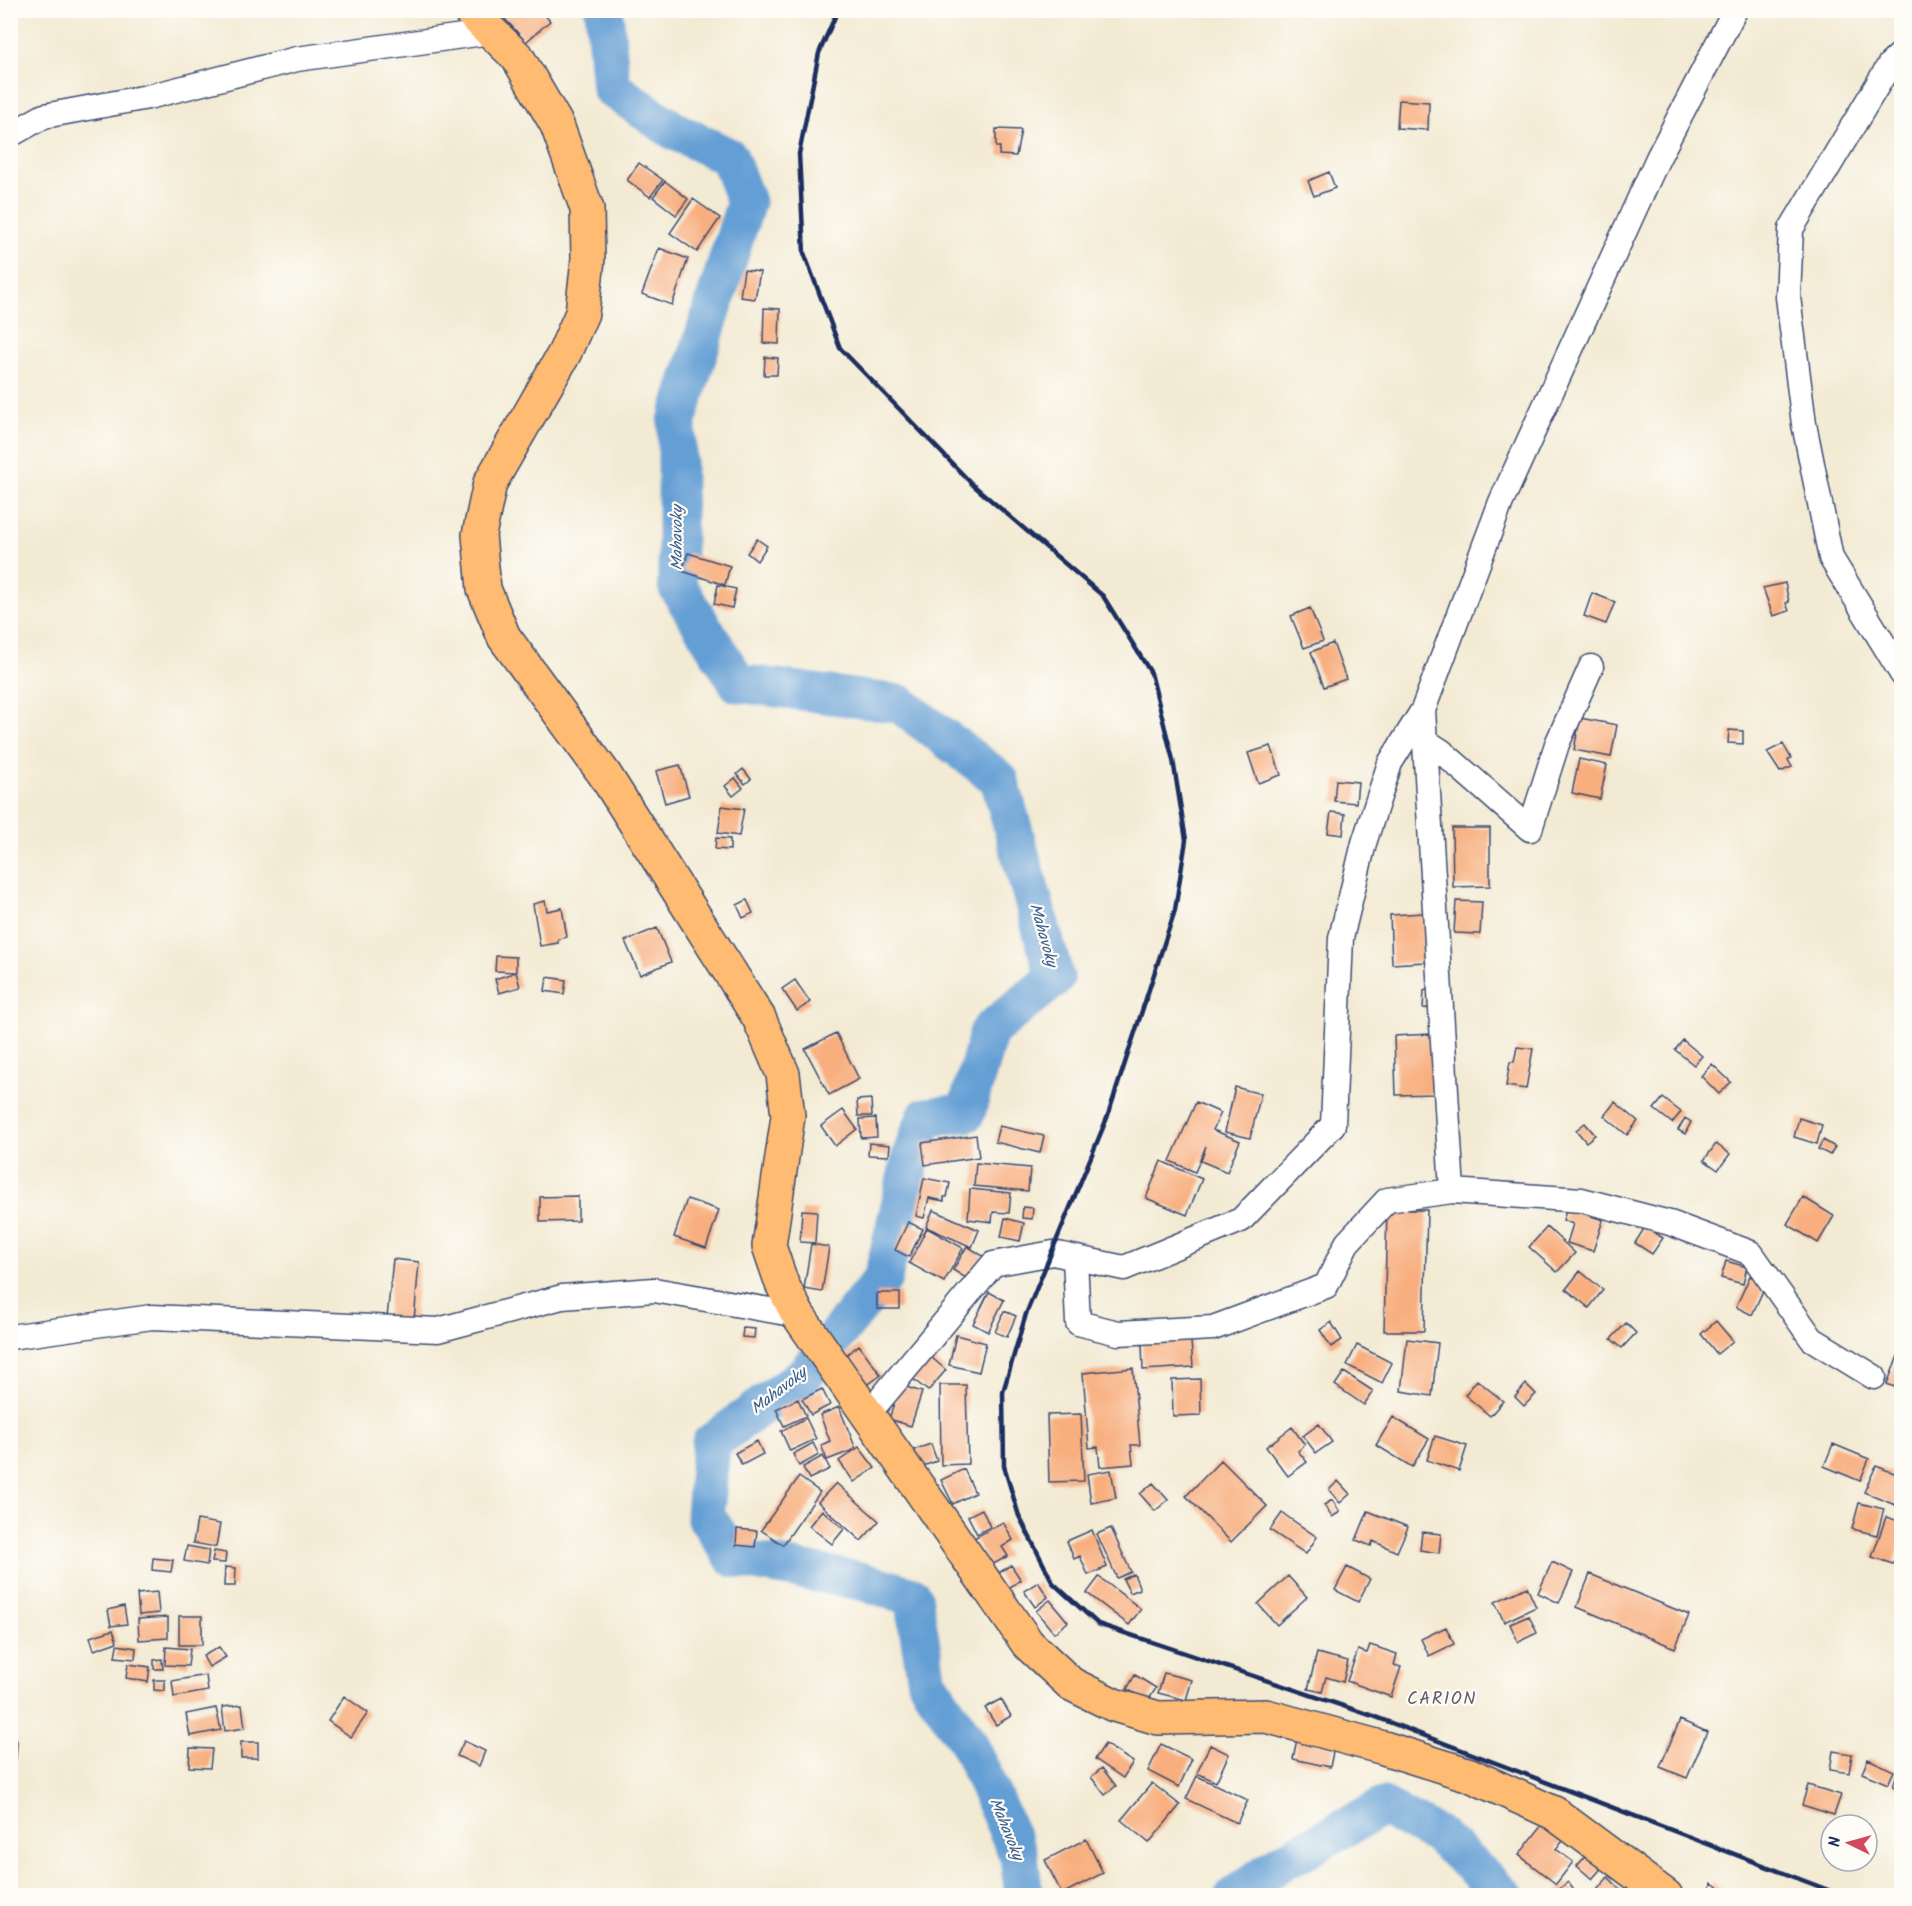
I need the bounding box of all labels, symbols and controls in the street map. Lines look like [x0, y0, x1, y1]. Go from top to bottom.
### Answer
water label: Mahavoky [665, 503, 690, 571]
water label: Mahavoky [1022, 900, 1065, 972]
water label: Mahavoky [746, 1360, 814, 1421]
district label: CARION [1407, 1685, 1477, 1714]
water label: Mahavoky [982, 1794, 1031, 1866]
north arrow [1819, 1813, 1879, 1873]
text: N [1823, 1836, 1848, 1848]

